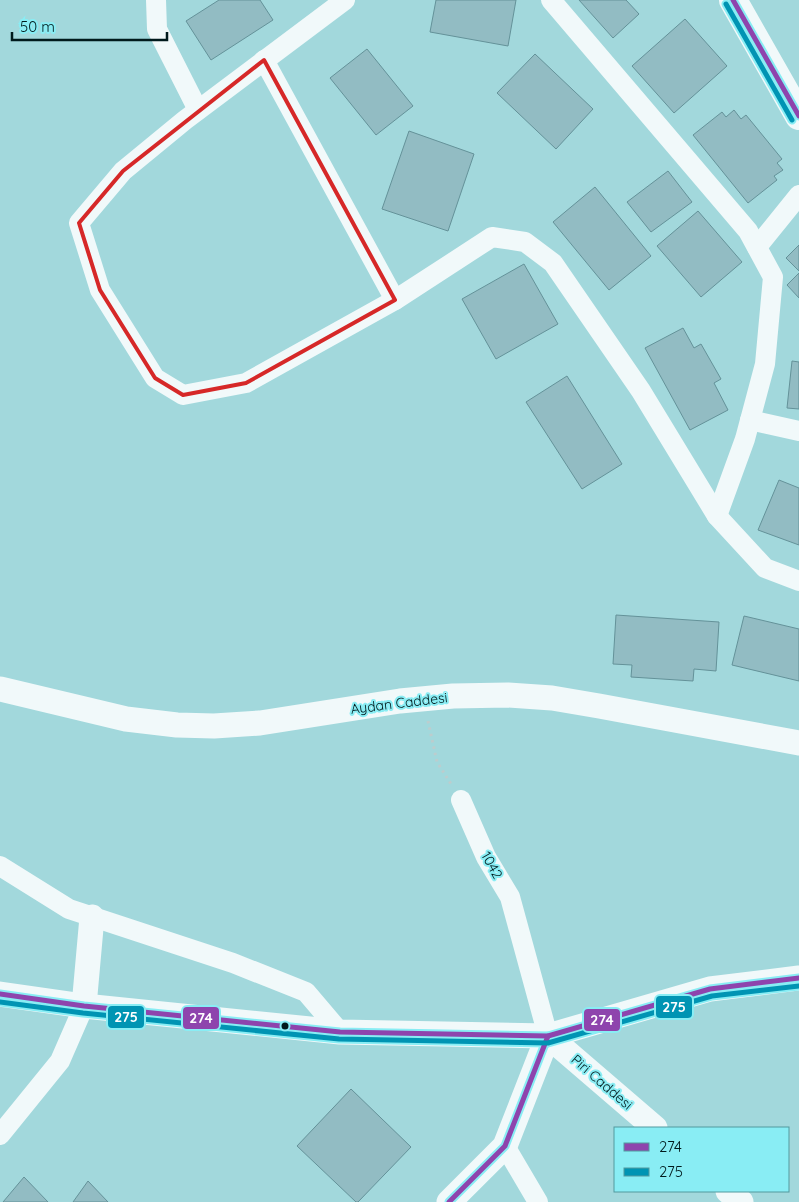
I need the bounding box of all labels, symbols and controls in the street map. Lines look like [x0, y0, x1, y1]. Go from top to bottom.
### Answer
scale bar [12, 10, 168, 42]
text: 50 m [20, 17, 55, 36]
street label: Aydan Caddesi [349, 688, 449, 718]
street label: 1042 [477, 848, 507, 882]
line badge: 275 [655, 995, 693, 1019]
text: 275 [662, 998, 686, 1016]
line badge: 275 [107, 1005, 145, 1029]
line badge: 274 [182, 1006, 220, 1030]
text: 275 [114, 1008, 138, 1026]
line badge: 274 [583, 1008, 621, 1032]
text: 274 [189, 1009, 213, 1027]
text: 274 [590, 1011, 614, 1029]
unlabelled marker [280, 1021, 290, 1031]
street label: Piri Caddesi [568, 1050, 636, 1114]
legend [614, 1127, 789, 1192]
text: 274 [659, 1137, 682, 1156]
text: 275 [659, 1162, 683, 1181]

